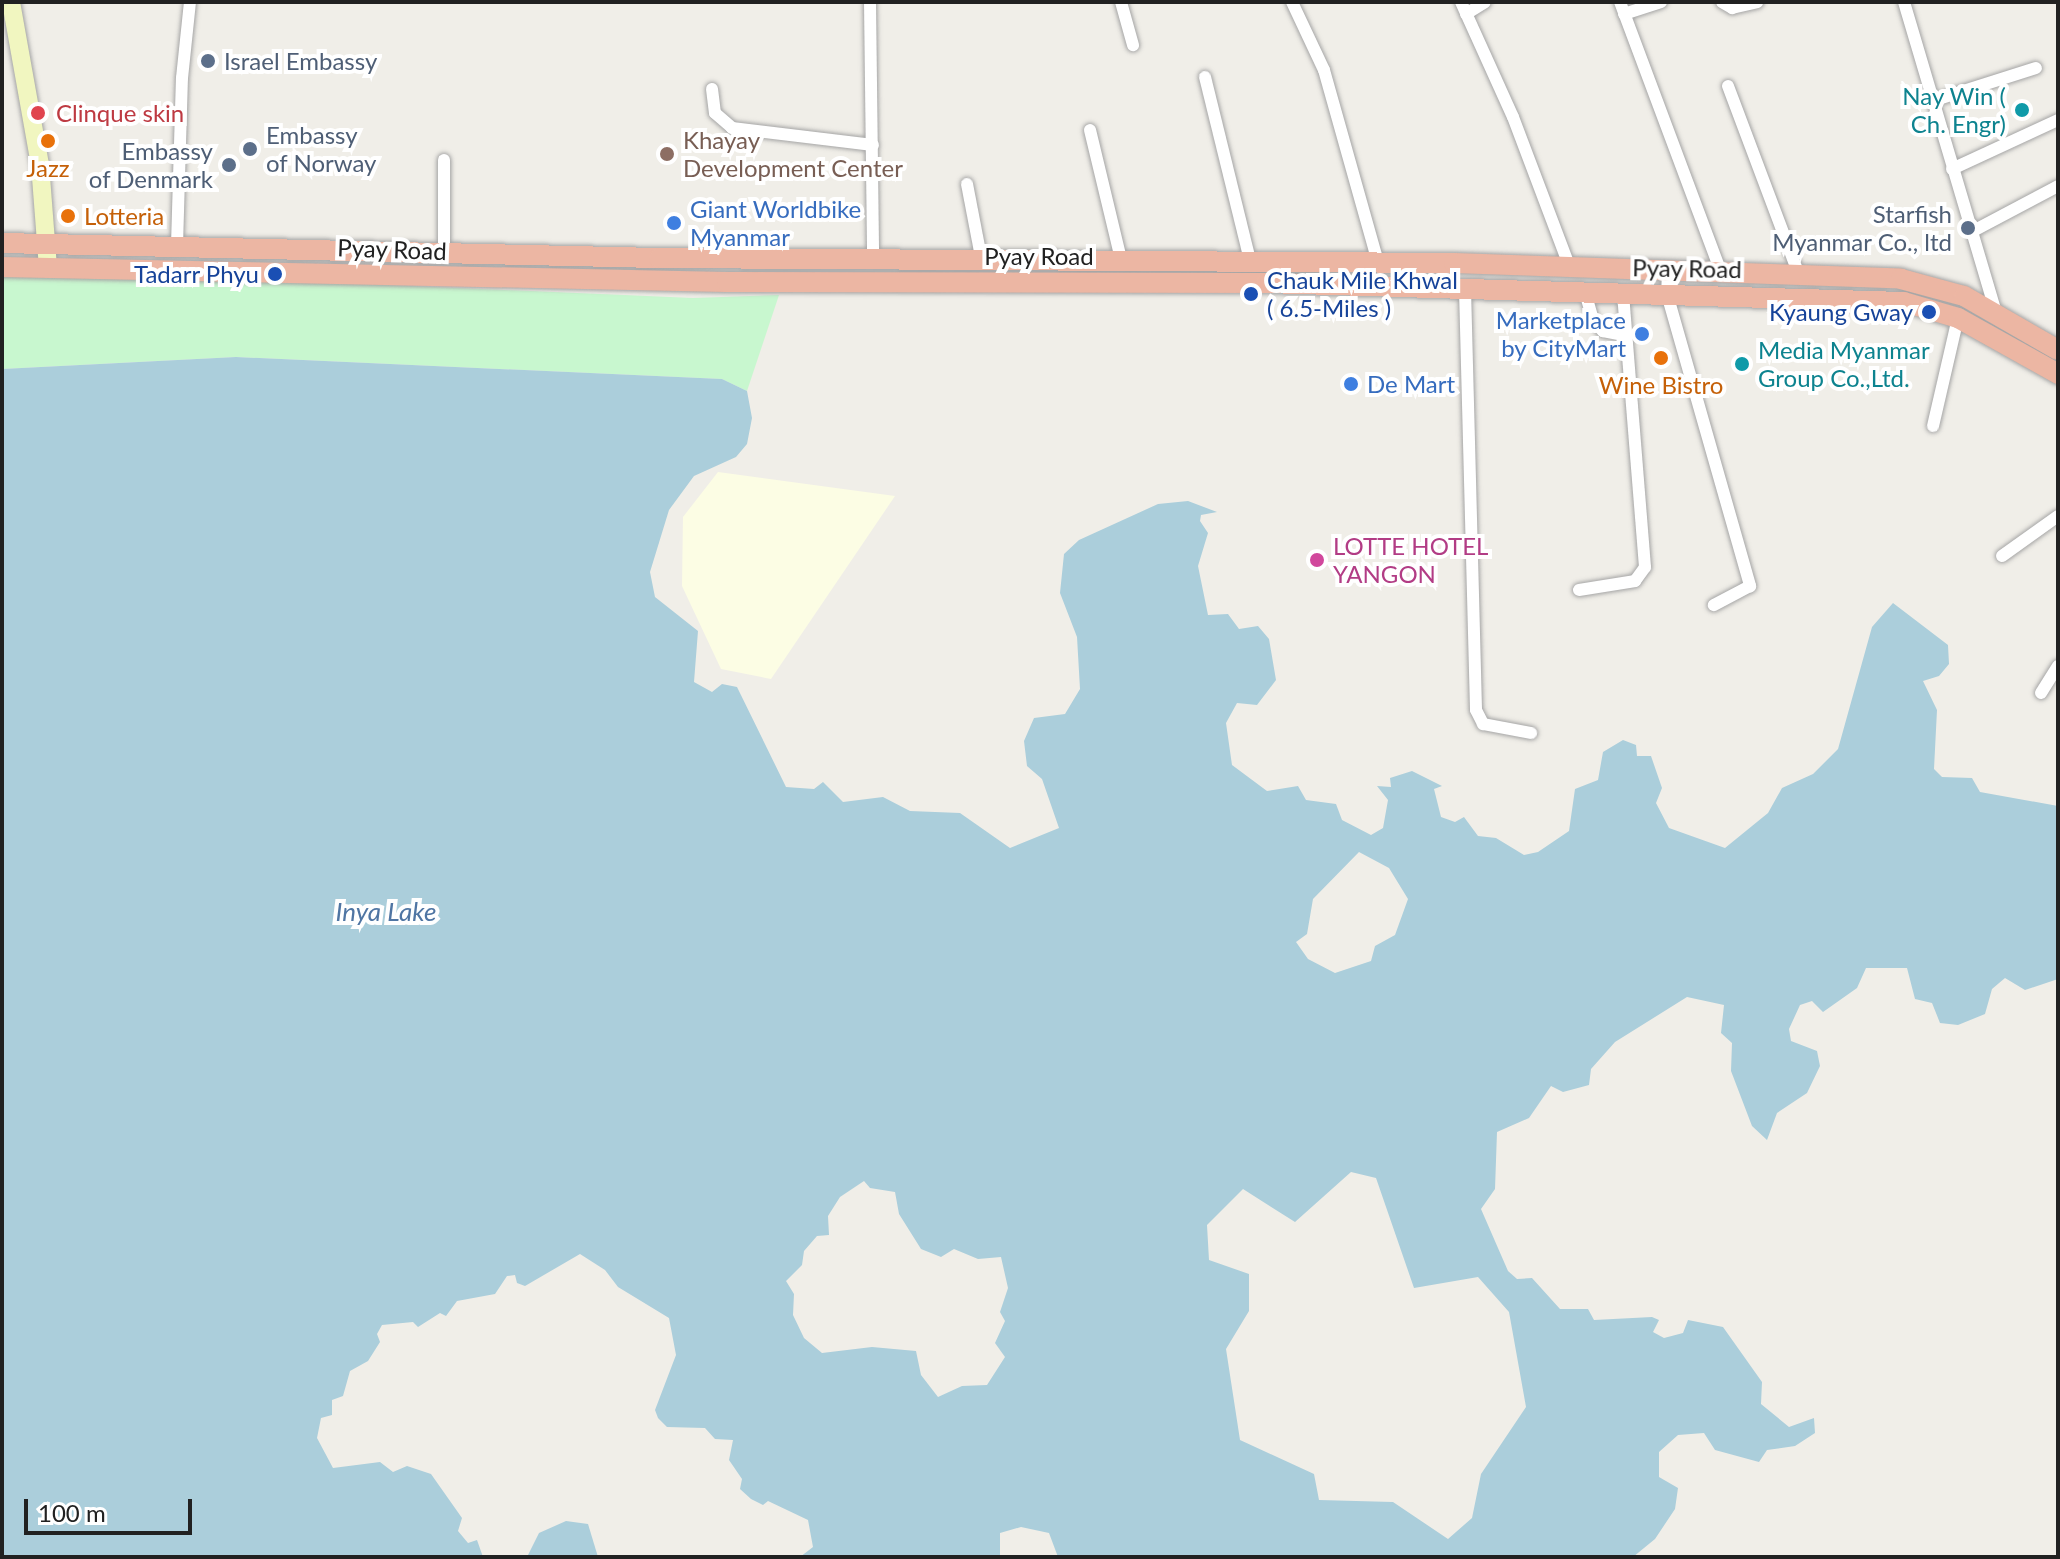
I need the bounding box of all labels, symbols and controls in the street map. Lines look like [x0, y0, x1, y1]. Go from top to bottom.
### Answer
place label: Israel Embassy [224, 47, 377, 75]
marker: Israel Embassy [199, 52, 217, 70]
place label: Nay Win ( Ch. Engr) [1901, 82, 2006, 138]
place label: Clinque skin [56, 99, 184, 127]
marker: Nay Win ( Ch. Engr) [2013, 101, 2031, 119]
marker: Clinque skin [27, 102, 49, 124]
place label: Embassy of Norway [266, 121, 377, 177]
place label: Khayay Development Center [683, 126, 903, 182]
marker: Jazz [39, 132, 57, 150]
place label: Embassy of Denmark [88, 137, 213, 193]
marker: Embassy of Norway [241, 140, 259, 158]
marker: Khayay Development Center [658, 145, 676, 163]
place label: Jazz [26, 154, 70, 182]
marker: Embassy of Denmark [220, 156, 238, 174]
place label: Giant Worldbike Myanmar [690, 195, 861, 251]
place label: Starfish Myanmar Co., ltd [1772, 200, 1952, 256]
place label: Lotteria [84, 202, 164, 230]
marker: Lotteria [59, 207, 77, 225]
marker: Giant Worldbike Myanmar [665, 214, 683, 232]
marker: Starfish Myanmar Co., ltd [1959, 219, 1977, 237]
street label: Pyay Road [337, 233, 447, 265]
street label: Pyay Road [984, 242, 1094, 270]
street label: Pyay Road [1632, 253, 1742, 283]
place label: Tadarr Phyu [133, 260, 259, 288]
marker: Tadarr Phyu [266, 265, 284, 283]
place label: Chauk Mile Khwal ( 6.5-Miles ) [1267, 266, 1458, 322]
marker: Chauk Mile Khwal ( 6.5-Miles ) [1242, 285, 1260, 303]
place label: Kyaung Gway [1769, 298, 1913, 326]
marker: Kyaung Gway [1920, 303, 1938, 321]
place label: Marketplace by CityMart [1496, 306, 1626, 362]
marker: Marketplace by CityMart [1633, 325, 1651, 343]
place label: Media Myanmar Group Co.,Ltd. [1758, 336, 1930, 392]
marker: Wine Bistro [1652, 349, 1670, 367]
marker: Media Myanmar Group Co.,Ltd. [1733, 355, 1751, 373]
place label: De Mart [1367, 370, 1455, 398]
place label: Wine Bistro [1599, 371, 1723, 399]
marker: De Mart [1342, 375, 1360, 393]
place label: LOTTE HOTEL YANGON [1333, 532, 1488, 588]
marker: LOTTE HOTEL YANGON [1308, 551, 1326, 569]
water label: Inya Lake [336, 896, 436, 928]
scale bar [28, 1483, 196, 1533]
text: 100 m [38, 1498, 106, 1527]

